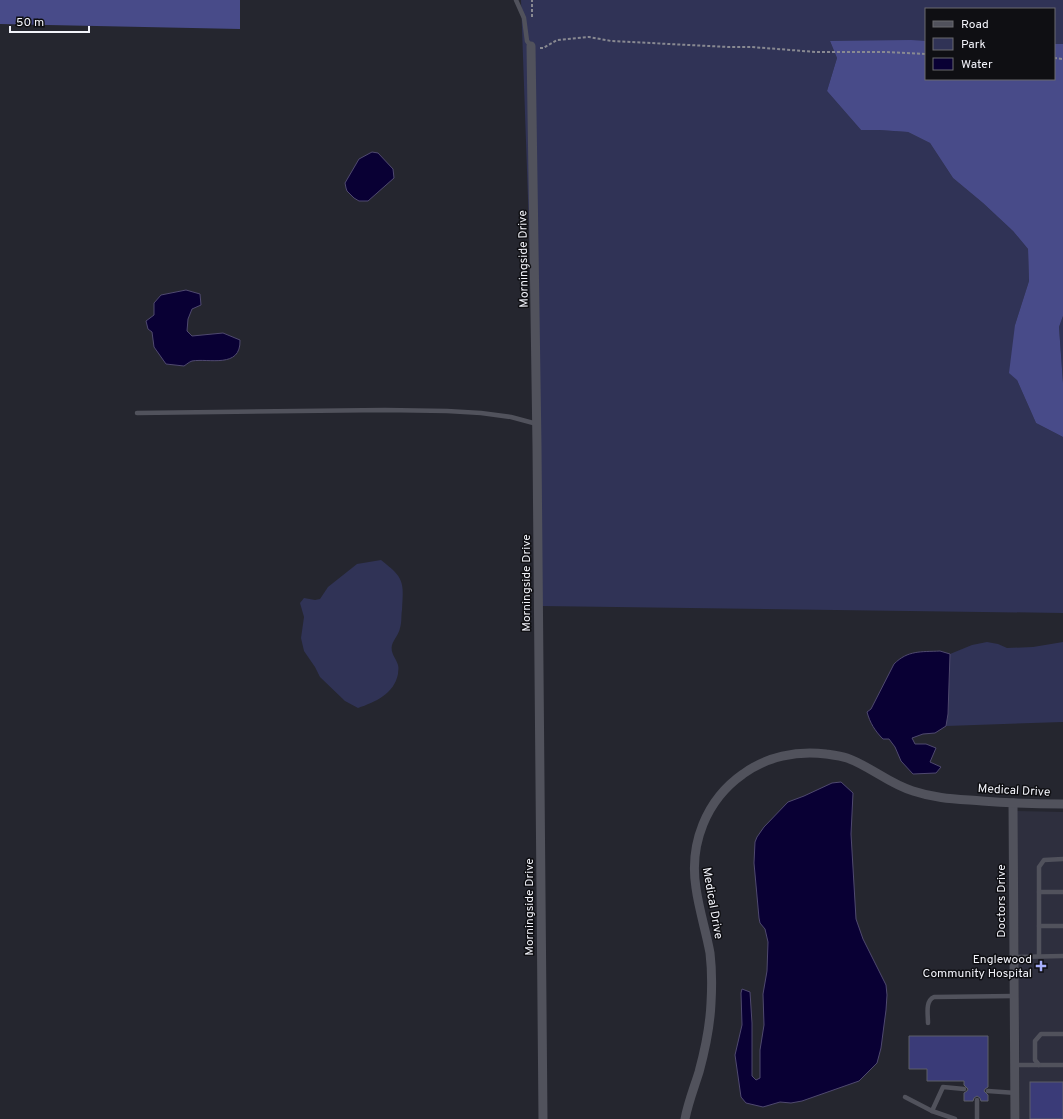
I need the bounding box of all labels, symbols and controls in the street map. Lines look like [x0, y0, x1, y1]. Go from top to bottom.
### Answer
scale bar [10, 8, 89, 34]
legend [925, 8, 1055, 80]
text: 50 m [16, 15, 44, 31]
text: Road [961, 17, 989, 33]
text: Park [961, 37, 986, 53]
text: Water [961, 57, 993, 73]
street label: Morningside Drive [515, 210, 533, 308]
street label: Morningside Drive [519, 534, 535, 632]
street label: Medical Drive [977, 781, 1051, 801]
street label: Morningside Drive [522, 858, 538, 956]
street label: Doctors Drive [994, 864, 1010, 938]
street label: Medical Drive [698, 866, 726, 940]
place label: Englewood Community Hospital [923, 952, 1032, 982]
marker: Englewood Community Hospital [1035, 960, 1047, 972]

